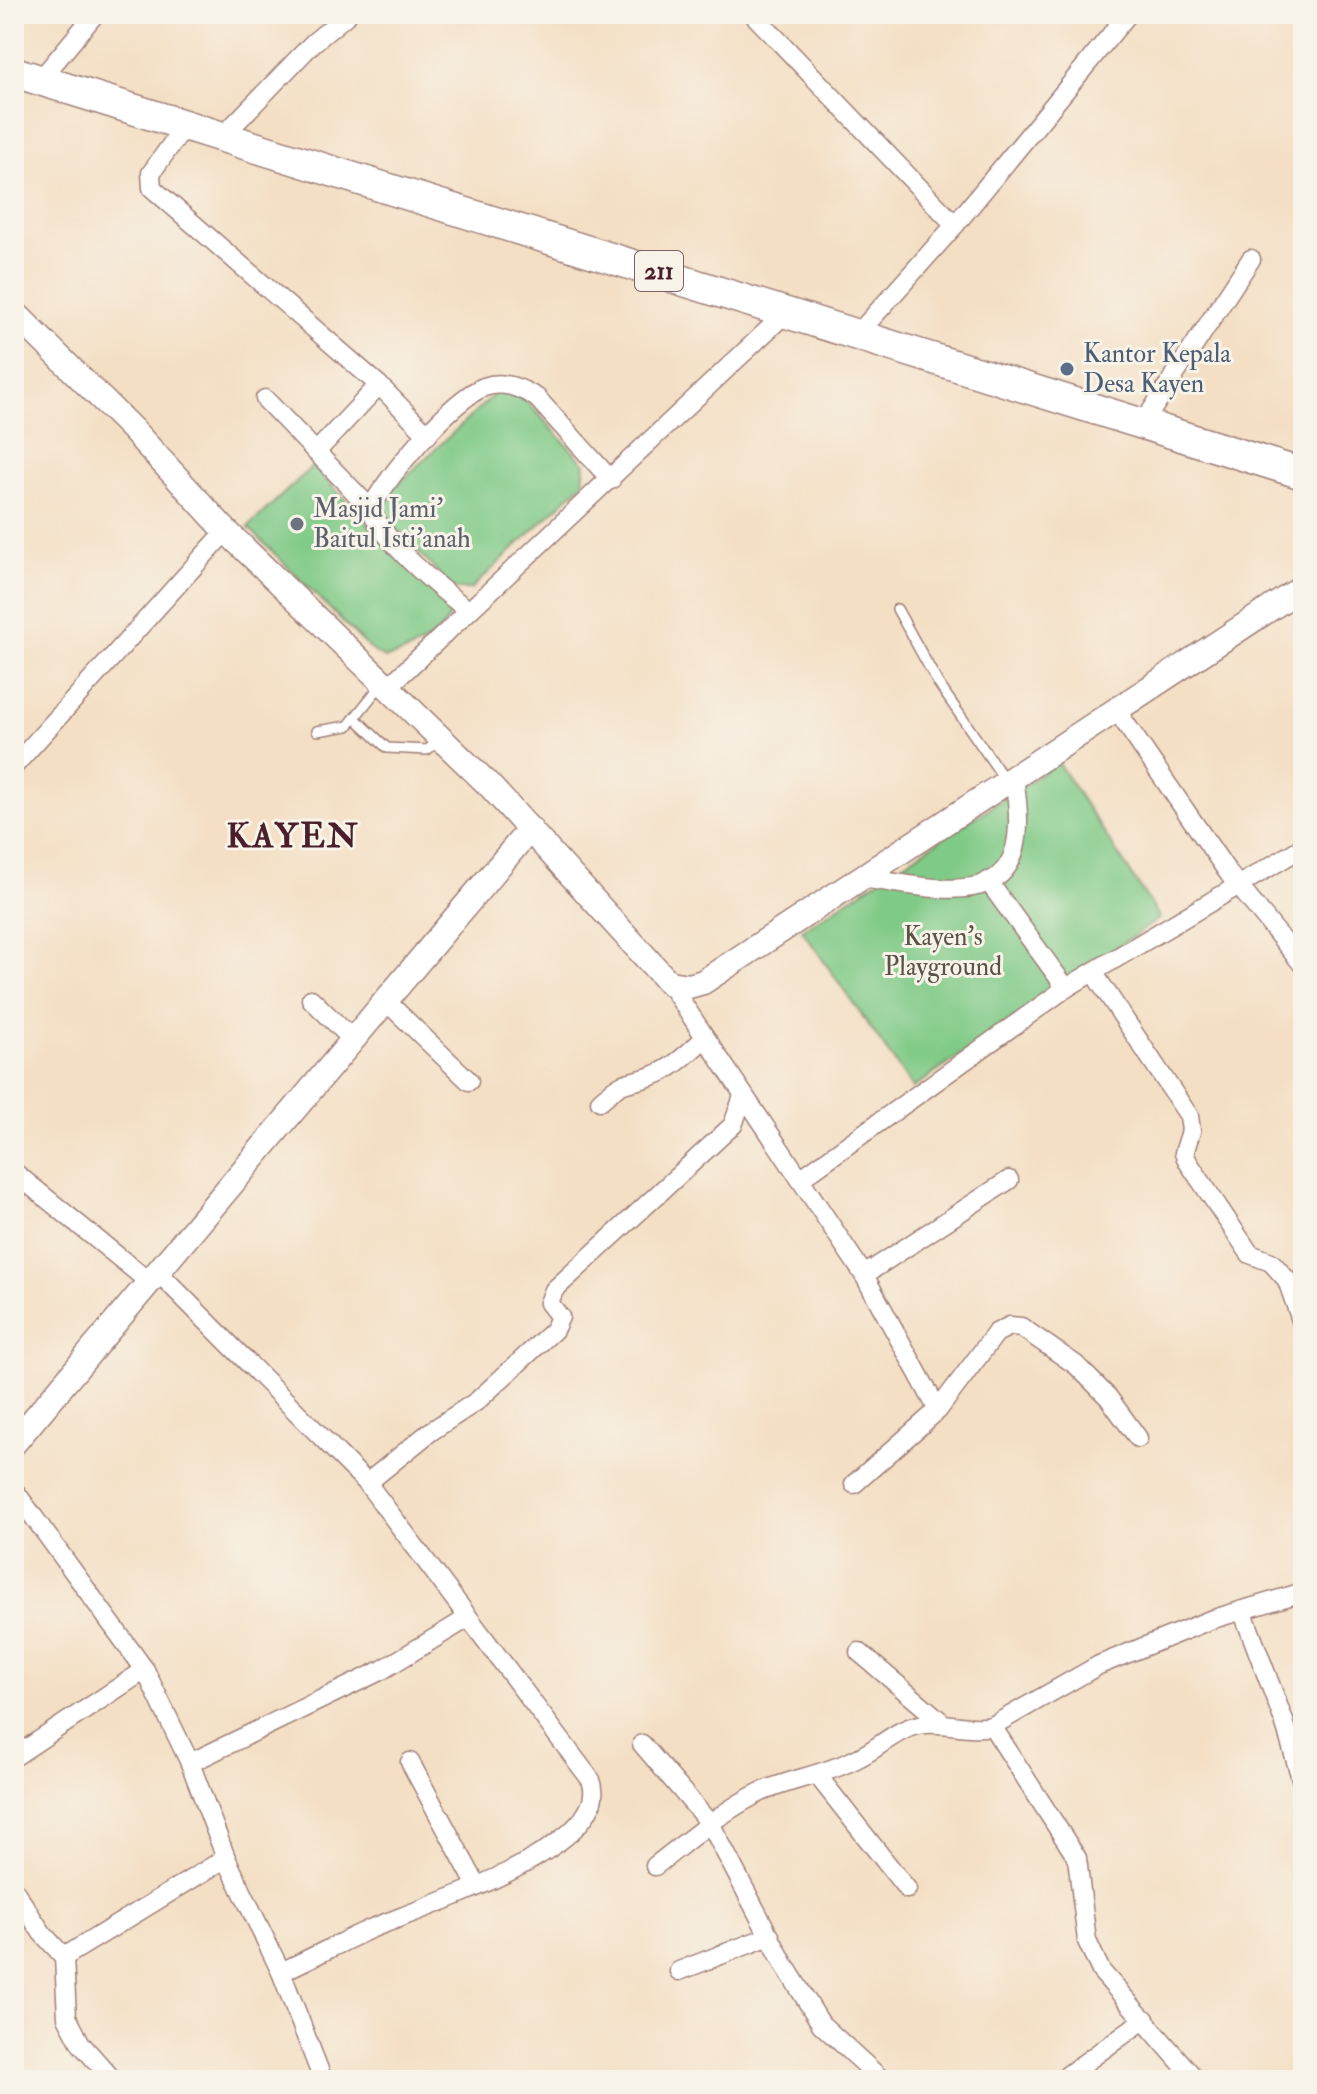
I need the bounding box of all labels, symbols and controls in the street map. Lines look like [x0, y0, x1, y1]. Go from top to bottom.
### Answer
road number: 211 [635, 251, 683, 291]
place label: Kantor Kepala Desa Kayen [1083, 338, 1231, 400]
marker: Kantor Kepala Desa Kayen [1058, 360, 1076, 378]
place label: Masjid Jami' Baitul Isti'anah [313, 493, 471, 555]
marker: Masjid Jami' Baitul Isti'anah [288, 515, 306, 533]
district label: KAYEN [227, 815, 359, 858]
park label: Kayen's Playground [884, 921, 1002, 983]

